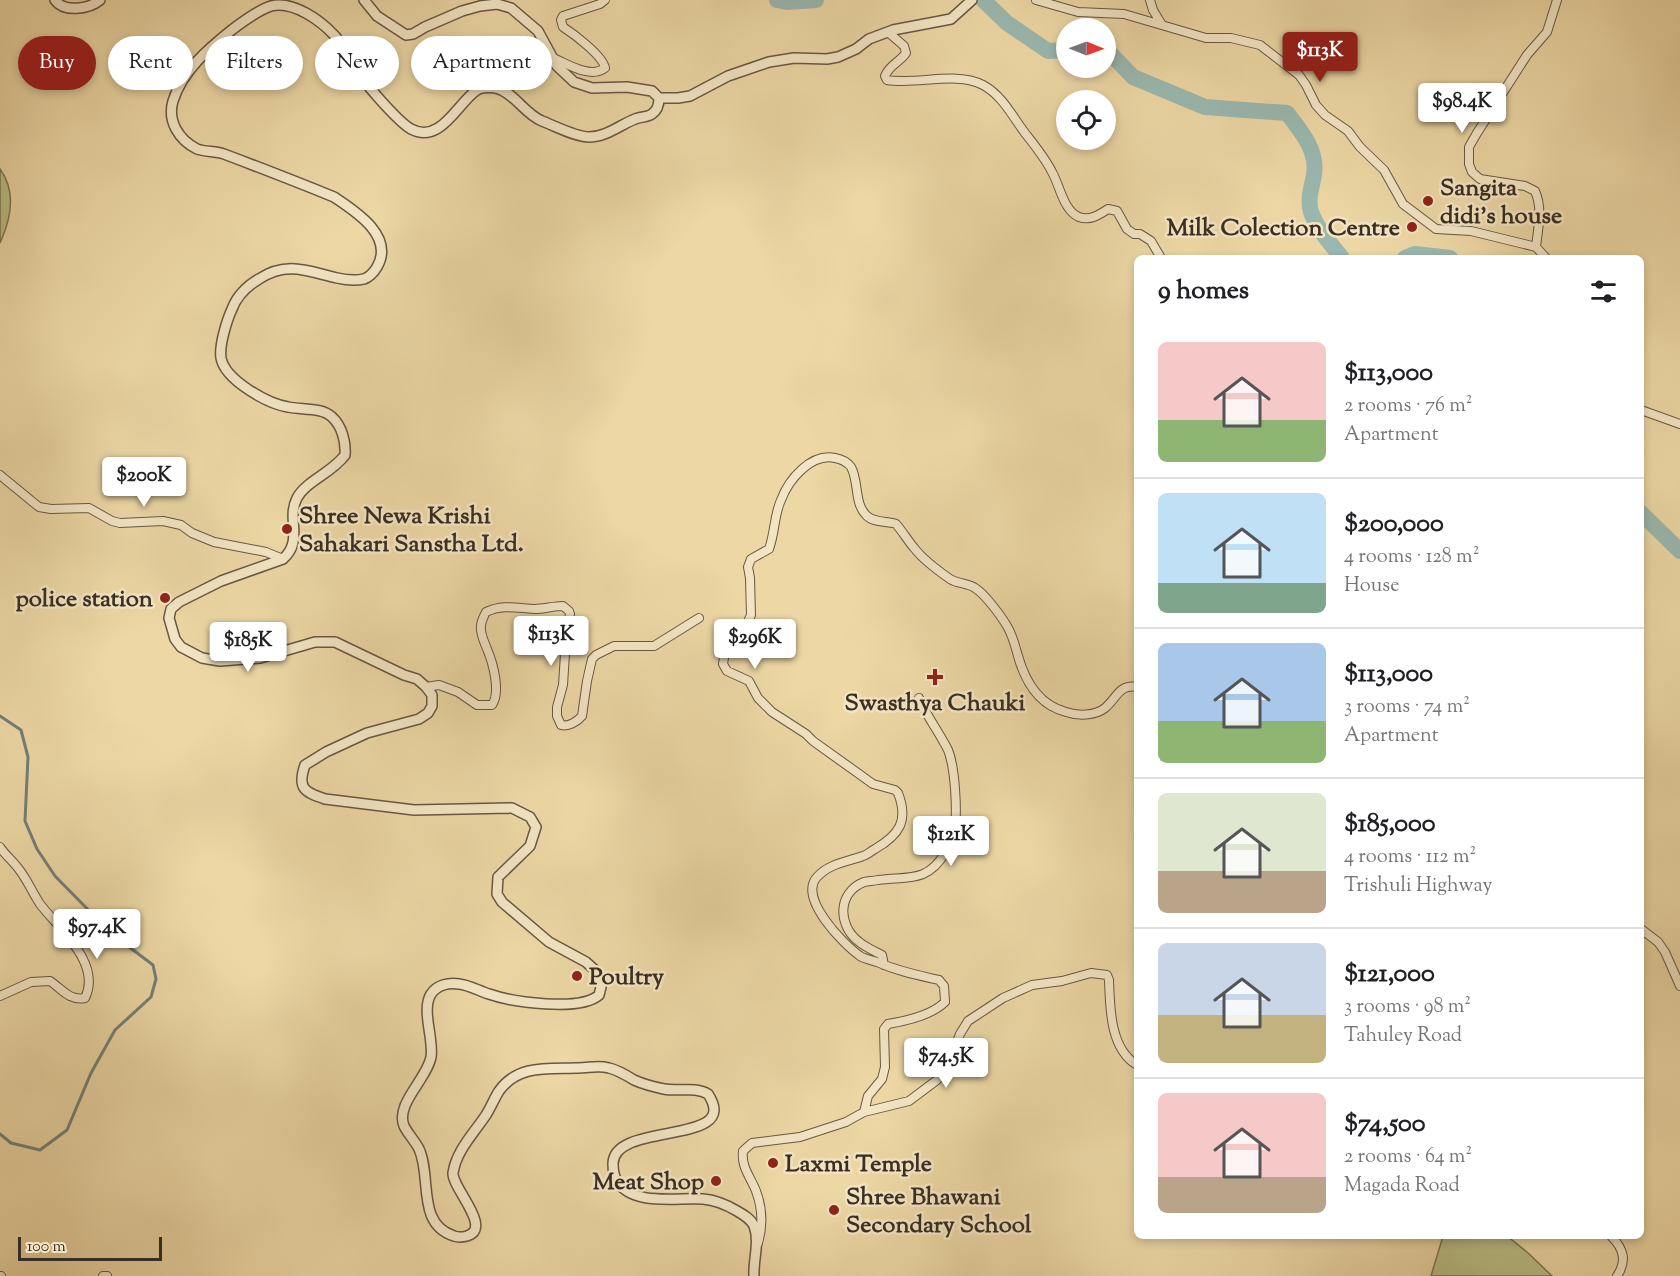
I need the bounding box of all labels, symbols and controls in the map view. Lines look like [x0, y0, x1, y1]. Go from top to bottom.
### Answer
north arrow [1056, 18, 1116, 78]
map controls [1056, 18, 1116, 150]
pin: $113K [1278, 32, 1362, 83]
chip: Buy [18, 36, 96, 90]
chip: Rent [108, 36, 193, 90]
chip: Filters [205, 36, 303, 90]
chip: New [315, 36, 399, 90]
chip: Apartment [411, 36, 552, 90]
text: $113K [1297, 37, 1343, 66]
pin: $98.4K [1413, 83, 1511, 134]
text: $98.4K [1432, 88, 1492, 117]
button: locate [1056, 90, 1116, 150]
place label: Sangita didi's house [1440, 172, 1562, 234]
marker: Sangita didi's house [1421, 194, 1435, 208]
place label: Milk Colection Centre [1166, 212, 1400, 246]
marker: Milk Colection Centre [1405, 220, 1419, 234]
text: 9 homes [1158, 273, 1249, 310]
icon: filters [1587, 275, 1620, 308]
text: $113,000 [1344, 355, 1433, 392]
icon: home [1206, 366, 1278, 438]
text: 2 rooms · 76 m² [1344, 392, 1472, 421]
text: Apartment [1344, 421, 1439, 450]
pin: $200K [102, 457, 186, 508]
text: $200K [116, 462, 172, 491]
place label: Shree Newa Krishi Sahakari Sanstha Ltd. [299, 500, 524, 562]
text: $200,000 [1344, 506, 1444, 543]
icon: home [1206, 517, 1278, 589]
marker: Shree Newa Krishi Sahakari Sanstha Ltd. [280, 522, 294, 536]
text: 4 rooms · 128 m² [1344, 543, 1479, 572]
text: House [1344, 572, 1399, 601]
place label: police station [15, 583, 154, 617]
marker: police station [158, 591, 172, 605]
pin: $113K [509, 616, 593, 667]
pin: $296K [713, 619, 797, 670]
text: $113K [528, 621, 574, 650]
pin: $185K [206, 622, 290, 673]
text: $296K [728, 624, 782, 653]
text: $185K [224, 627, 272, 656]
text: $113,000 [1344, 656, 1433, 693]
icon: home [1206, 667, 1278, 739]
marker: Swasthya Chauki [926, 668, 944, 686]
place label: Swasthya Chauki [845, 687, 1026, 721]
text: 3 rooms · 74 m² [1344, 693, 1470, 722]
text: Apartment [1344, 722, 1439, 751]
text: $185,000 [1344, 806, 1436, 843]
pin: $121K [909, 816, 993, 867]
icon: home [1206, 817, 1278, 889]
text: $121K [927, 821, 975, 850]
text: 4 rooms · 112 m² [1344, 843, 1476, 872]
text: Trishuli Highway [1344, 872, 1492, 901]
pin: $97.4K [48, 909, 146, 960]
text: $97.4K [67, 914, 127, 943]
text: $121,000 [1344, 956, 1435, 993]
place label: Poultry [589, 961, 664, 995]
icon: home [1206, 967, 1278, 1039]
marker: Poultry [570, 969, 584, 983]
text: 3 rooms · 98 m² [1344, 993, 1471, 1022]
text: Tahuley Road [1344, 1022, 1462, 1051]
pin: $74.5K [897, 1038, 995, 1089]
text: $74.5K [918, 1043, 974, 1072]
text: $74,500 [1344, 1106, 1426, 1143]
icon: home [1206, 1117, 1278, 1189]
text: 2 rooms · 64 m² [1344, 1143, 1472, 1172]
place label: Laxmi Temple [785, 1148, 932, 1182]
marker: Laxmi Temple [766, 1156, 780, 1170]
place label: Meat Shop [593, 1166, 704, 1200]
text: Magada Road [1344, 1172, 1460, 1201]
marker: Meat Shop [709, 1174, 723, 1188]
place label: Shree Bhawani Secondary School [846, 1181, 1032, 1243]
marker: Shree Bhawani Secondary School [827, 1203, 841, 1217]
scale bar [18, 1234, 162, 1262]
text: 100 m [27, 1236, 66, 1259]

